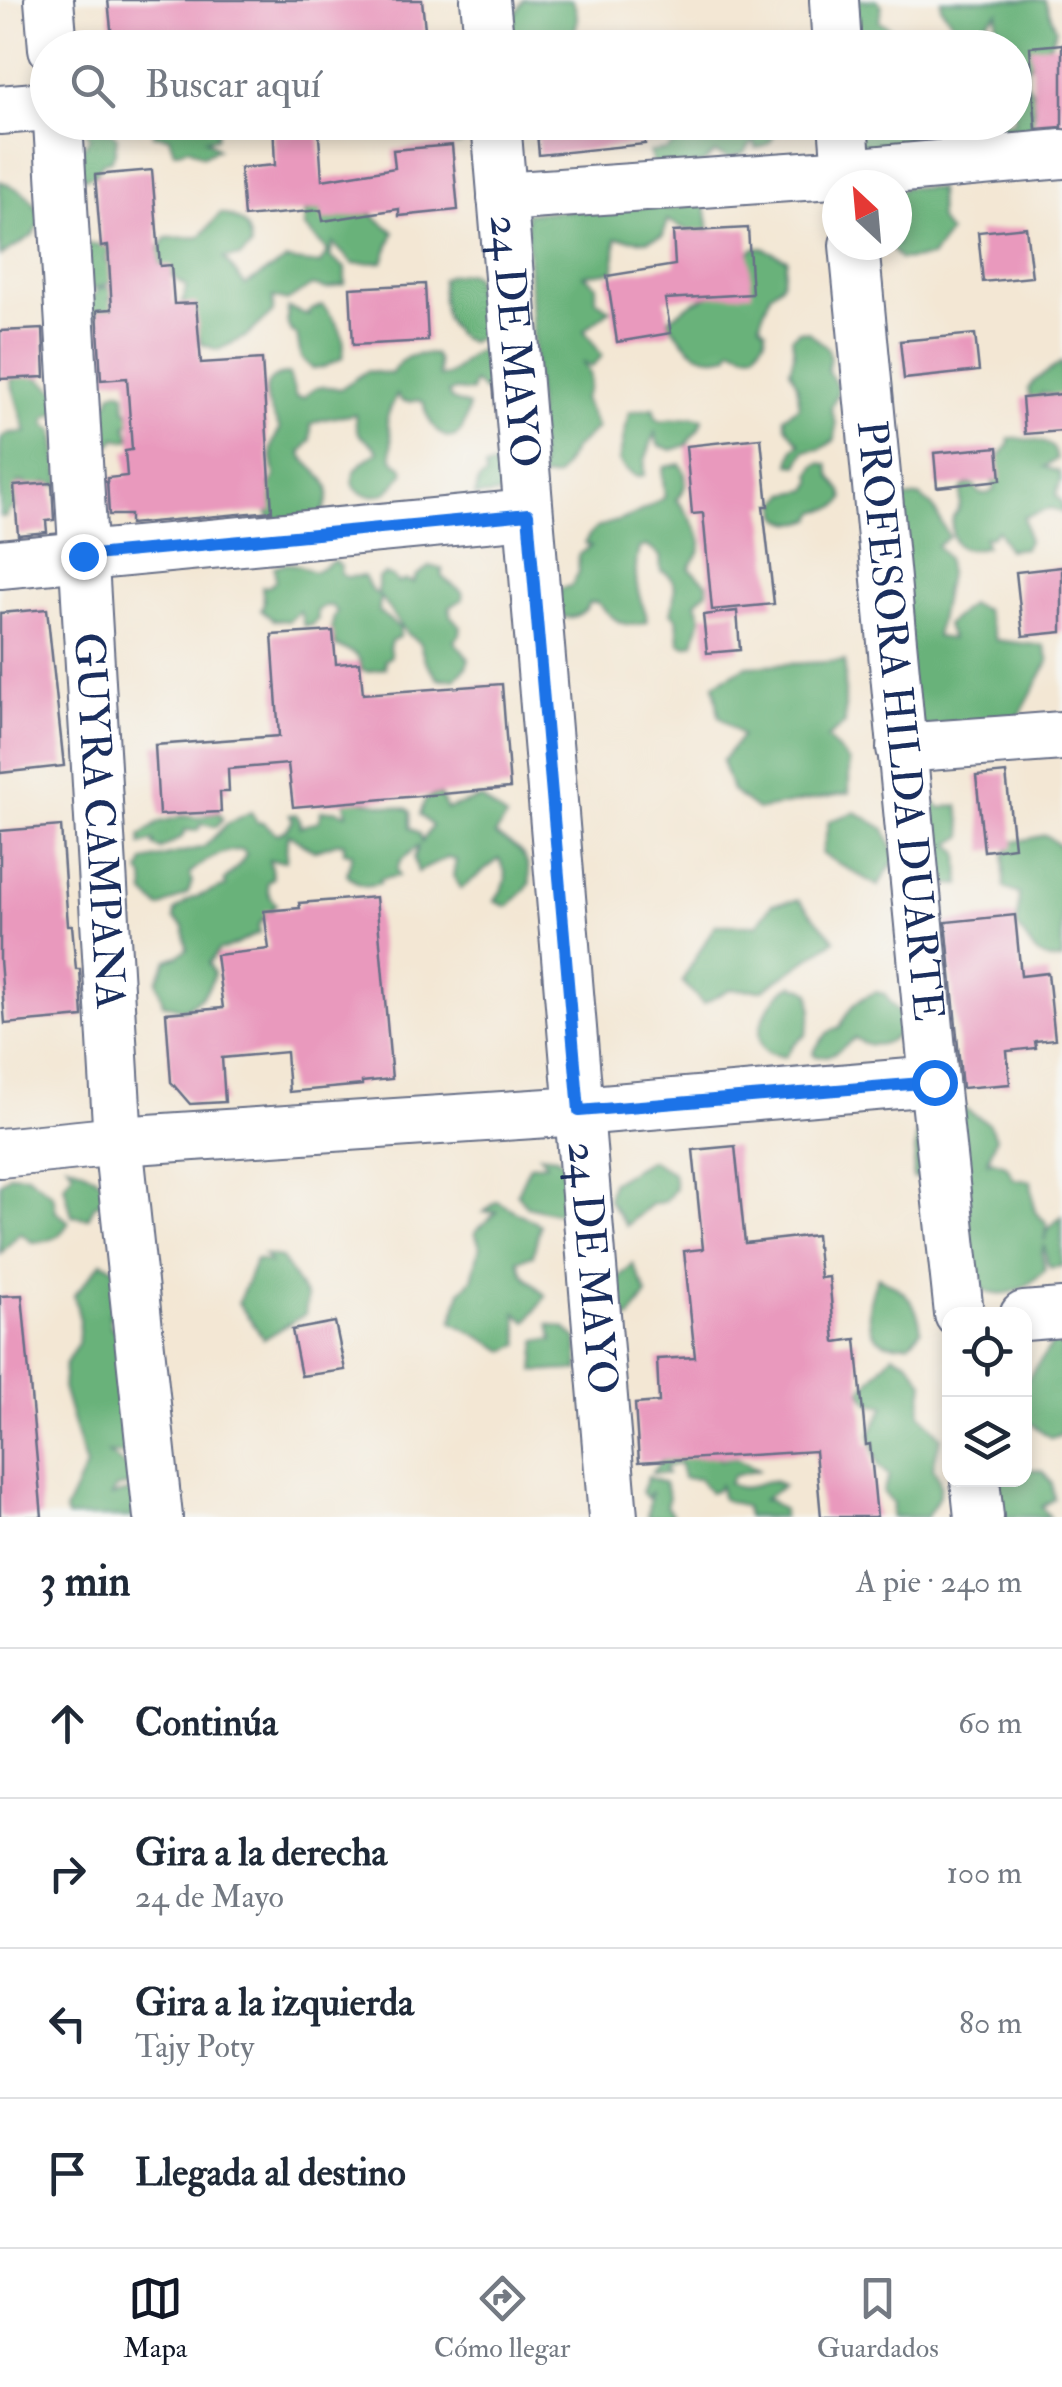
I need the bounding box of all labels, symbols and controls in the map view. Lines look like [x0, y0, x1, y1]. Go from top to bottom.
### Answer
search box [30, 30, 1032, 140]
icon: search [65, 58, 120, 113]
text: Buscar aquí [145, 61, 321, 109]
north arrow [822, 170, 912, 260]
street label: 24 DE MAYO [478, 213, 551, 470]
street label: PROFESORA HILDA DUARTE [845, 418, 954, 1023]
route end [61, 534, 107, 580]
street label: GUYRA CAMPANA [62, 631, 136, 1011]
route start [912, 1060, 958, 1106]
street label: 24 DE MAYO [556, 1140, 629, 1396]
map controls [942, 1307, 1032, 1487]
button: locate [942, 1307, 1032, 1397]
button: layers [942, 1397, 1032, 1487]
text: 3 min [40, 1556, 130, 1608]
text: A pie · 240 m [856, 1562, 1022, 1602]
icon: ahead [40, 1696, 95, 1751]
text: Continúa [135, 1699, 278, 1747]
text: 60 m [958, 1703, 1022, 1743]
text: Gira a la derecha [135, 1829, 387, 1877]
icon: right [40, 1846, 95, 1901]
text: 100 m [946, 1853, 1022, 1893]
text: 24 de Mayo [135, 1877, 284, 1917]
text: Gira a la izquierda [135, 1979, 414, 2027]
icon: left [40, 1996, 95, 2051]
text: 80 m [959, 2003, 1022, 2043]
text: Tajy Poty [135, 2027, 254, 2067]
icon: arrive [40, 2146, 95, 2201]
text: Llegada al destino [135, 2149, 406, 2197]
tab: Mapa [123, 2271, 187, 2366]
tab: Cómo llegar [434, 2271, 570, 2366]
tab: Guardados [817, 2271, 939, 2366]

